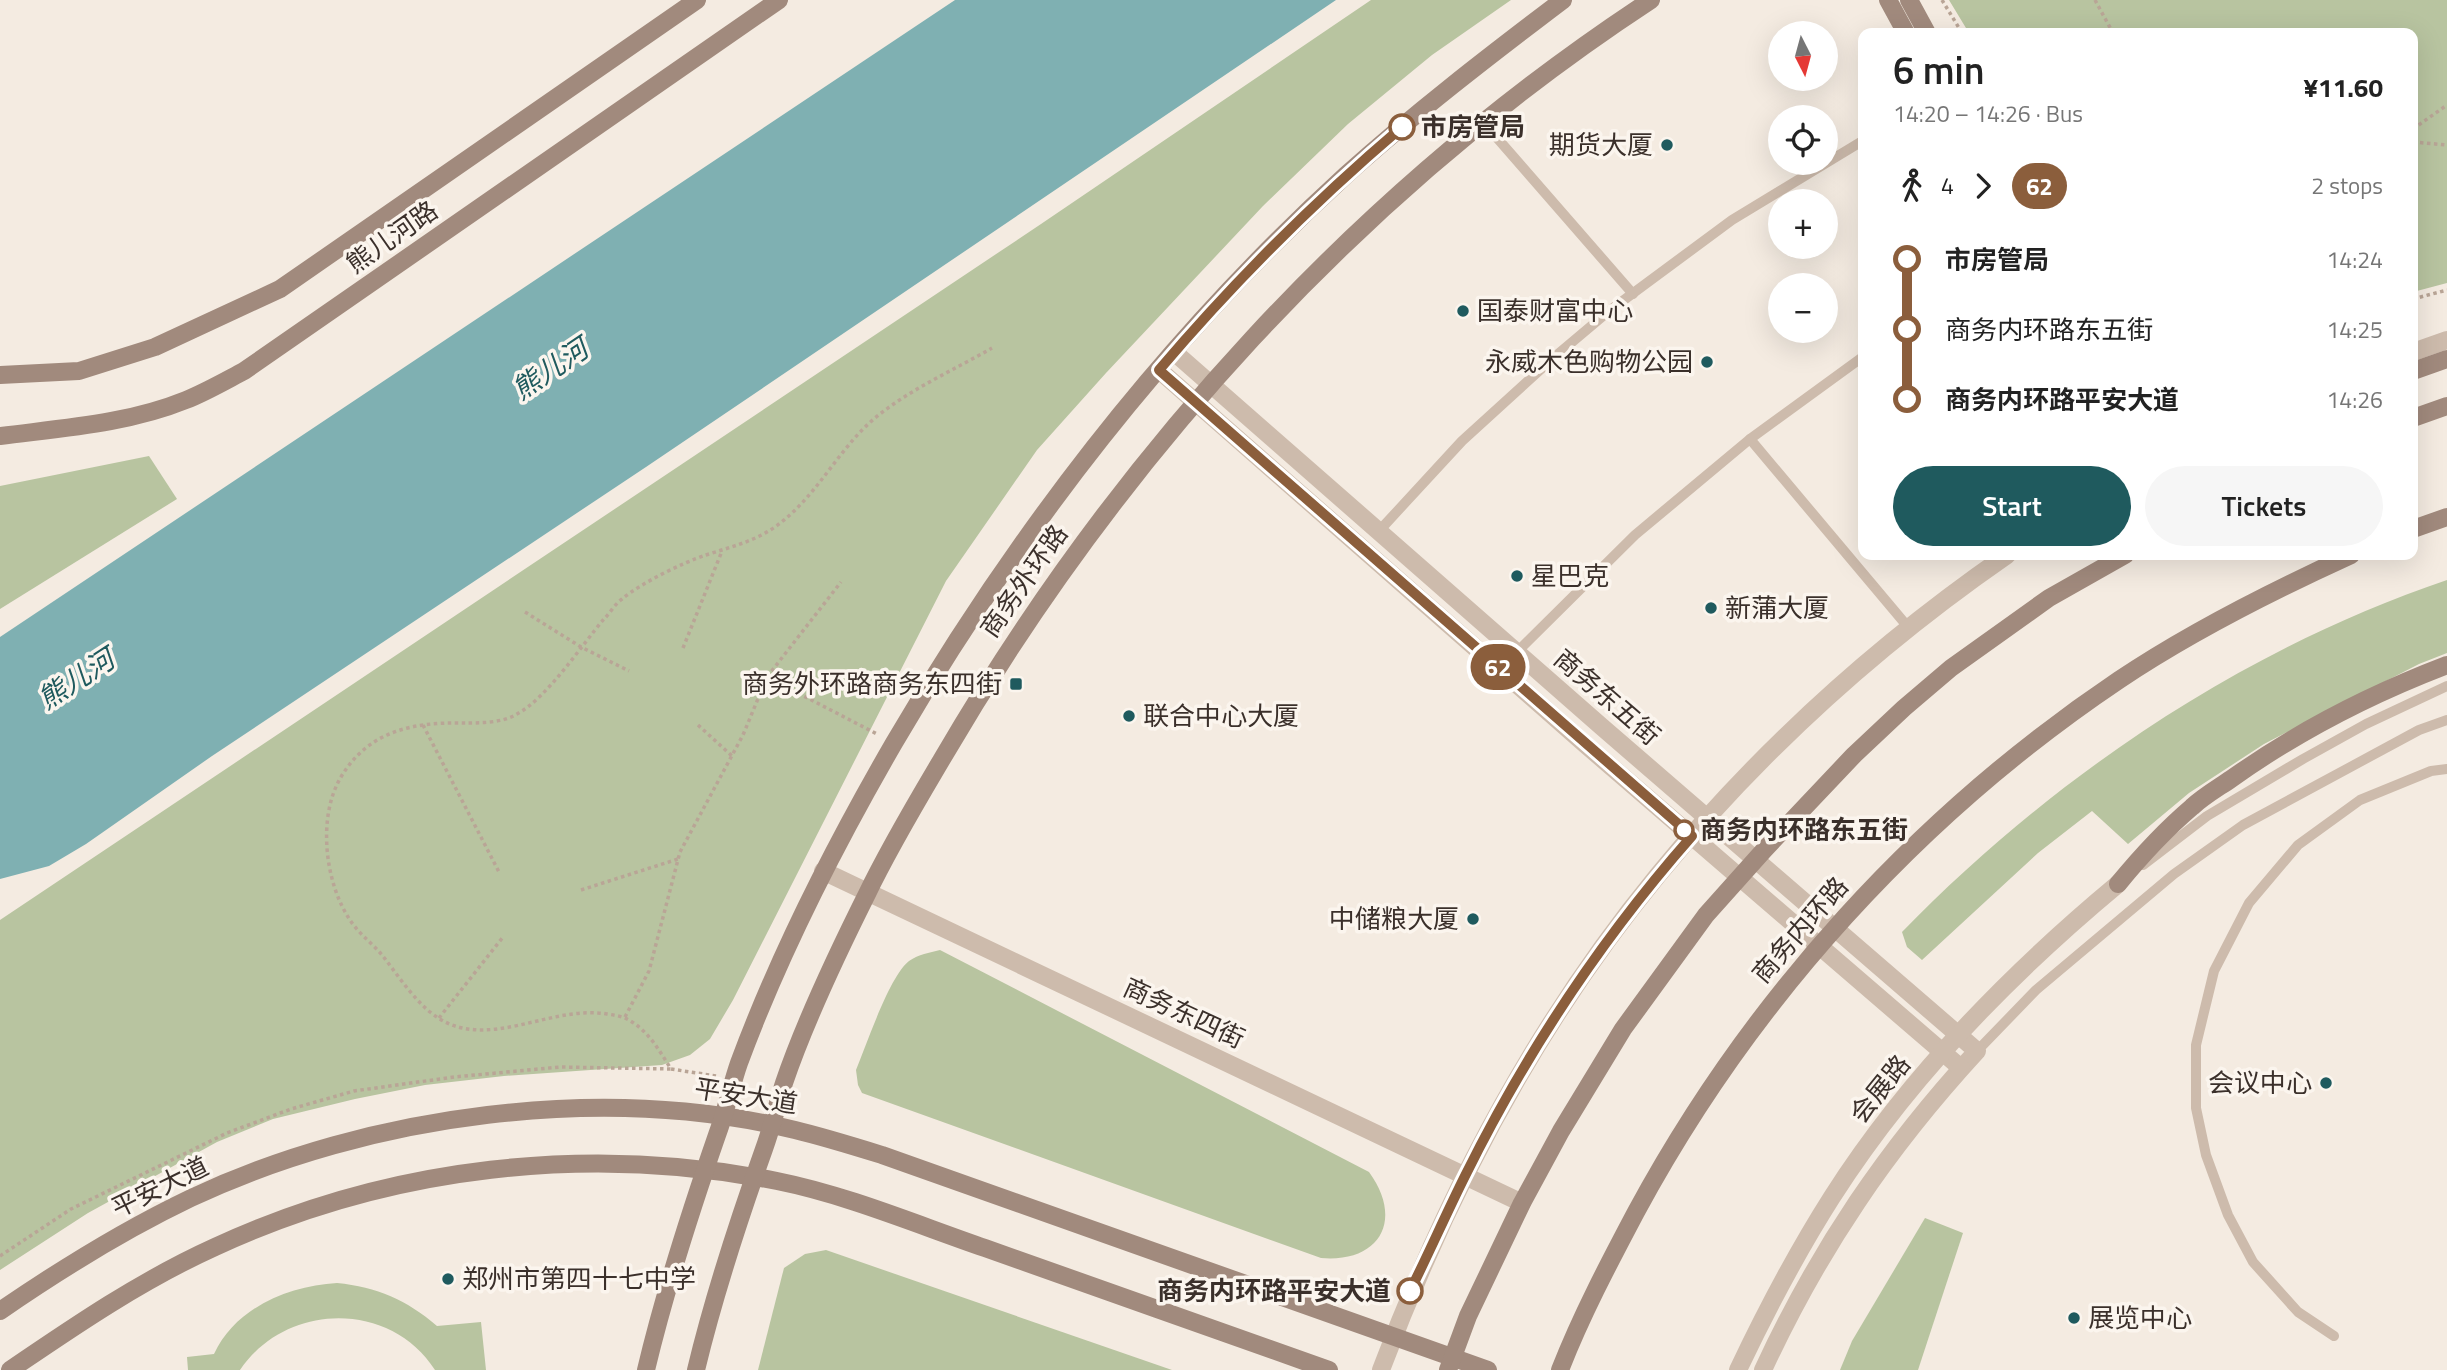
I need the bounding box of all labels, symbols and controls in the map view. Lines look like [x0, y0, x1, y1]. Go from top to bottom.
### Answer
north arrow [1768, 21, 1838, 91]
map controls [1768, 21, 1838, 343]
text: 6 min [1893, 41, 1984, 99]
text: ¥11.60 [2304, 68, 2383, 107]
text: 14:20 – 14:26 · Bus [1893, 96, 2083, 131]
button: locate [1768, 105, 1838, 175]
place label: 市房管局 [1421, 107, 1525, 146]
marker: 市房管局 [1389, 114, 1415, 140]
place label: 期货大厦 [1549, 125, 1653, 164]
marker: 期货大厦 [1659, 137, 1675, 153]
icon: walk [1893, 167, 1931, 205]
icon: forward [1964, 167, 2002, 205]
text: 4 [1941, 168, 1954, 203]
text: 62 [2026, 168, 2053, 204]
text: 2 stops [2311, 168, 2383, 203]
button: + [1768, 189, 1838, 259]
street label: 熊儿河路 [338, 191, 446, 282]
text: 市房管局 [1945, 240, 2049, 279]
text: 14:24 [2326, 242, 2383, 277]
button: − [1768, 273, 1838, 343]
place label: 国泰财富中心 [1477, 291, 1633, 330]
marker: 国泰财富中心 [1455, 303, 1471, 319]
text: 商务内环路东五街 [1945, 310, 2153, 349]
text: 14:25 [2326, 312, 2383, 347]
water label: 熊儿河 [503, 324, 601, 410]
place label: 永威木色购物公园 [1485, 342, 1693, 381]
marker: 永威木色购物公园 [1699, 354, 1715, 370]
text: 商务内环路平安大道 [1945, 380, 2179, 419]
text: 14:26 [2326, 382, 2383, 417]
button: Start [1893, 466, 2131, 546]
button: Tickets [2145, 466, 2383, 546]
street label: 商务外环路 [970, 516, 1077, 645]
place label: 星巴克 [1531, 556, 1609, 595]
marker: 星巴克 [1509, 568, 1525, 584]
place label: 新蒲大厦 [1725, 588, 1829, 627]
marker: 新蒲大厦 [1703, 600, 1719, 616]
water label: 熊儿河 [29, 635, 127, 719]
street label: 商务东五街 [1545, 639, 1669, 754]
line badge: 62 [1466, 644, 1530, 690]
text: 62 [1485, 649, 1511, 685]
place label: 商务外环路商务东四街 [742, 664, 1002, 703]
marker: 商务外环路商务东四街 [1008, 676, 1024, 692]
place label: 联合中心大厦 [1143, 696, 1299, 735]
marker: 联合中心大厦 [1121, 708, 1137, 724]
place label: 商务内环路东五街 [1700, 810, 1908, 849]
marker: 商务内环路东五街 [1674, 820, 1694, 840]
street label: 商务内环路 [1742, 868, 1857, 992]
place label: 中储粮大厦 [1329, 899, 1459, 938]
marker: 中储粮大厦 [1465, 911, 1481, 927]
street label: 商务东四街 [1117, 967, 1251, 1058]
street label: 会展路 [1840, 1046, 1919, 1131]
place label: 会议中心 [2208, 1063, 2312, 1102]
street label: 平安大道 [692, 1068, 800, 1123]
marker: 会议中心 [2318, 1075, 2334, 1091]
street label: 平安大道 [104, 1146, 215, 1227]
place label: 郑州市第四十七中学 [462, 1259, 696, 1298]
marker: 郑州市第四十七中学 [440, 1271, 456, 1287]
place label: 商务内环路平安大道 [1157, 1271, 1391, 1310]
marker: 商务内环路平安大道 [1397, 1278, 1423, 1304]
place label: 展览中心 [2088, 1298, 2192, 1337]
marker: 展览中心 [2066, 1310, 2082, 1326]

